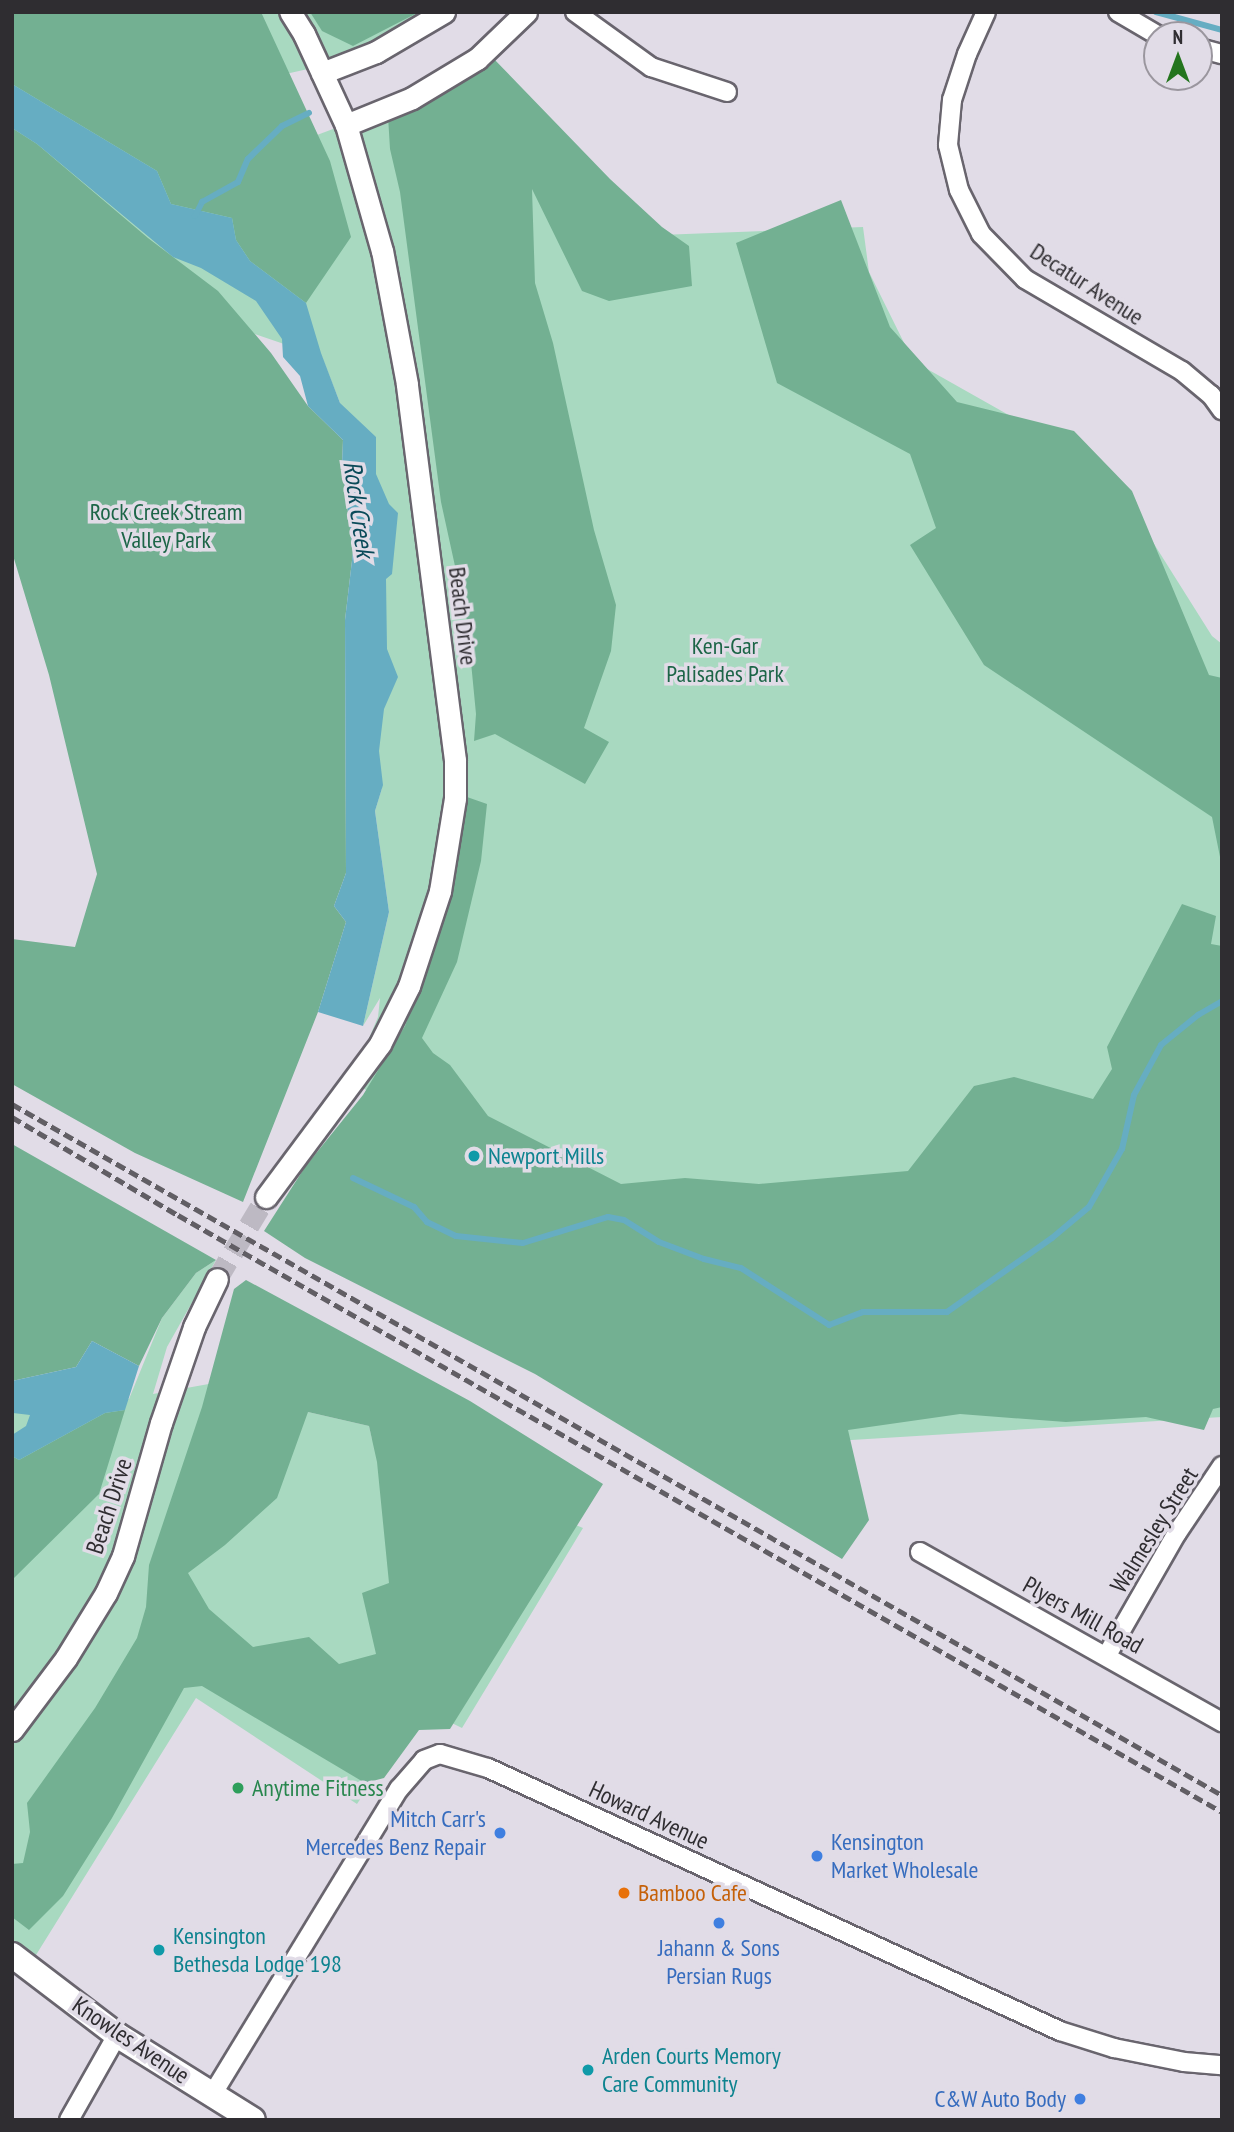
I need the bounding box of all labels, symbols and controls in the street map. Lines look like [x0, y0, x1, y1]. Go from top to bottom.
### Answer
north arrow [1143, 21, 1213, 91]
text: N [1173, 25, 1183, 49]
street label: Decatur Avenue [1025, 237, 1149, 331]
water label: Rock Creek [337, 459, 381, 559]
park label: Rock Creek Stream Valley Park [89, 498, 243, 554]
street label: Beach Drive [443, 565, 483, 667]
park label: Ken-Gar Palisades Park [666, 632, 784, 688]
place label: Newport Mills [488, 1142, 604, 1170]
marker: Newport Mills [466, 1148, 482, 1164]
street label: Beach Drive [80, 1455, 138, 1557]
street label: Walmesley Street [1104, 1462, 1204, 1598]
street label: Plyers Mill Road [1018, 1570, 1148, 1660]
place label: Anytime Fitness [252, 1774, 384, 1802]
street label: Howard Avenue [584, 1775, 714, 1855]
marker: Anytime Fitness [230, 1780, 246, 1796]
place label: Mitch Carr's Mercedes Benz Repair [305, 1805, 486, 1861]
marker: Mitch Carr's Mercedes Benz Repair [492, 1825, 508, 1841]
place label: Kensington Market Wholesale [831, 1828, 979, 1884]
marker: Kensington Market Wholesale [809, 1848, 825, 1864]
place label: Bamboo Cafe [638, 1879, 747, 1907]
marker: Bamboo Cafe [616, 1885, 632, 1901]
marker: Jahann & Sons Persian Rugs [711, 1915, 727, 1931]
place label: Kensington Bethesda Lodge 198 [173, 1922, 342, 1978]
place label: Jahann & Sons Persian Rugs [658, 1934, 780, 1990]
marker: Kensington Bethesda Lodge 198 [151, 1942, 167, 1958]
street label: Knowles Avenue [67, 1990, 195, 2090]
place label: Arden Courts Memory Care Community [602, 2042, 781, 2098]
marker: Arden Courts Memory Care Community [580, 2062, 596, 2078]
place label: C&W Auto Body [933, 2085, 1066, 2113]
marker: C&W Auto Body [1072, 2091, 1088, 2107]

